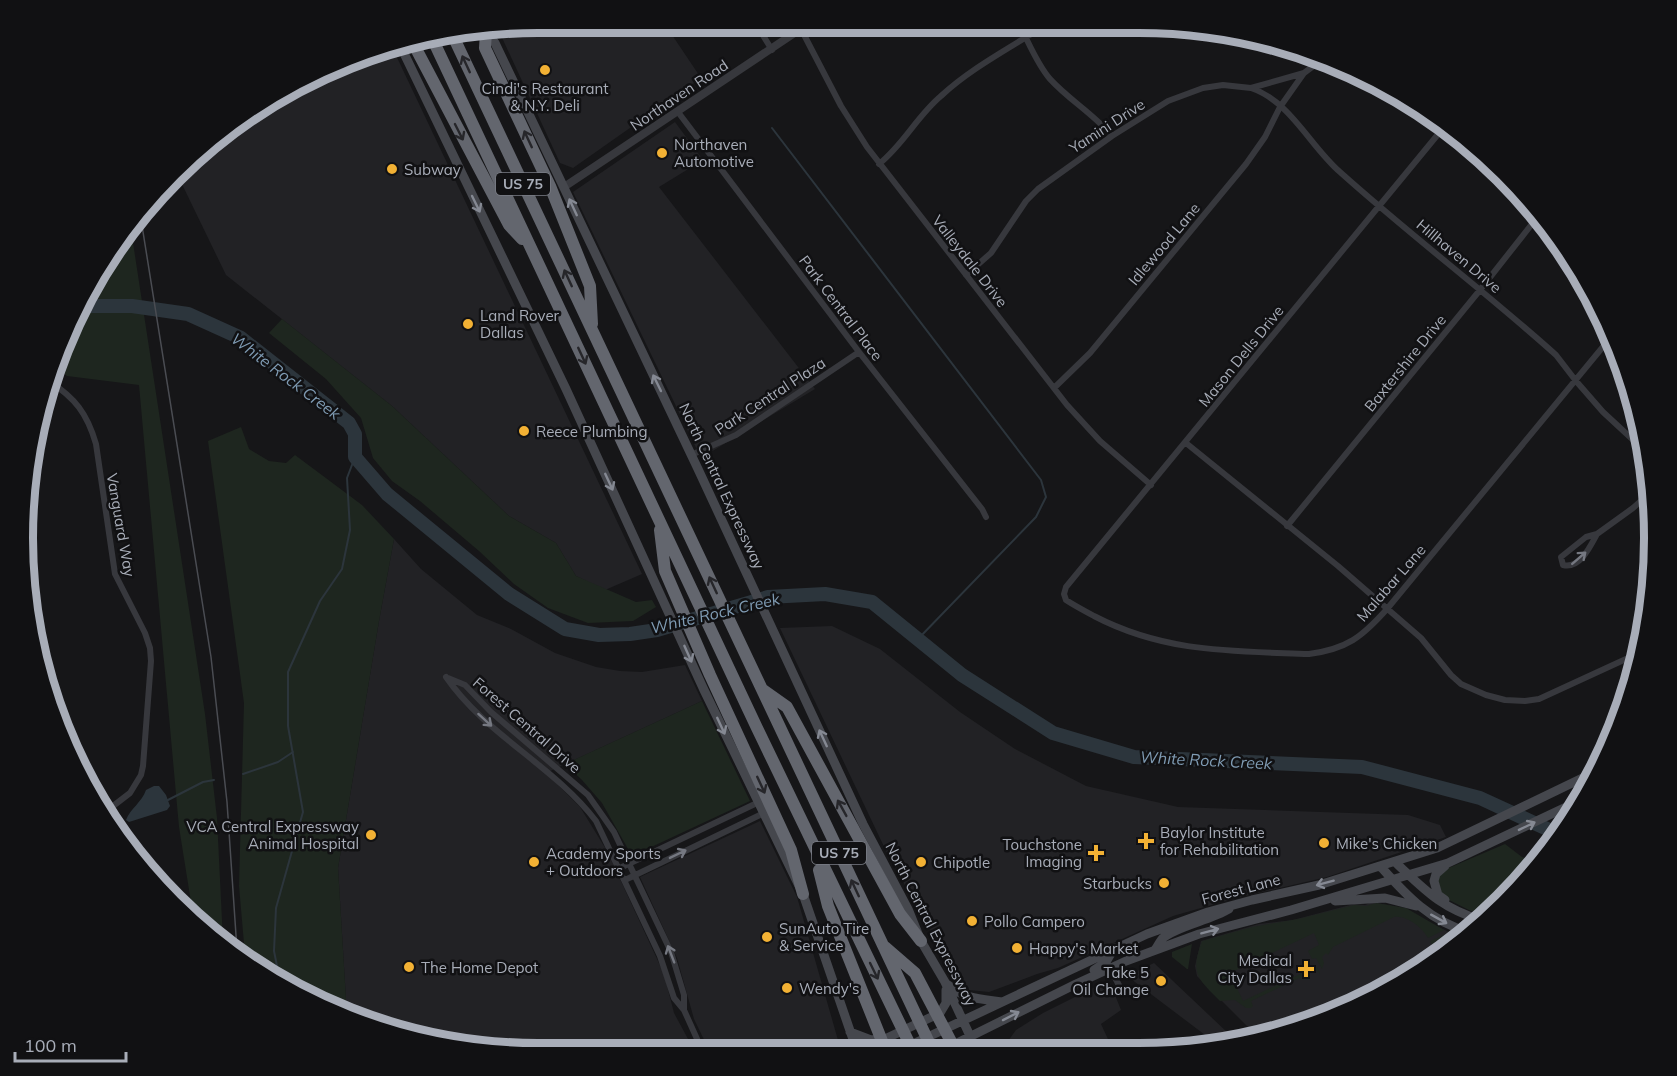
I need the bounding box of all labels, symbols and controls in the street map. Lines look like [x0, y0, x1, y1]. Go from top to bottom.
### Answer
street label: Northaven Road [626, 55, 732, 135]
one-way arrow [460, 56, 472, 74]
marker: Cindi's Restaurant & N.Y. Deli [538, 63, 552, 77]
place label: Cindi's Restaurant & N.Y. Deli [482, 79, 608, 115]
street label: Yamini Drive [1065, 95, 1148, 158]
one-way arrow [454, 123, 465, 141]
one-way arrow [521, 130, 533, 148]
place label: Northaven Automotive [674, 135, 754, 171]
marker: Northaven Automotive [655, 146, 669, 160]
place label: Subway [404, 160, 461, 179]
marker: Subway [385, 162, 399, 176]
road number: US 75 [496, 173, 550, 195]
one-way arrow [471, 195, 482, 213]
one-way arrow [567, 199, 579, 217]
street label: Idlewood Lane [1124, 199, 1204, 289]
street label: Valleydale Drive [928, 211, 1012, 311]
street label: Hillhaven Drive [1413, 215, 1505, 297]
street label: Park Central Place [795, 252, 887, 364]
one-way arrow [561, 270, 573, 288]
street label: Mason Dells Drive [1194, 302, 1288, 410]
place label: Land Rover Dallas [480, 306, 560, 342]
street label: Baxtershire Drive [1360, 311, 1450, 415]
marker: Land Rover Dallas [461, 317, 475, 331]
water label: White Rock Creek [227, 328, 345, 424]
one-way arrow [576, 347, 588, 365]
street label: Park Central Plaza [711, 353, 829, 439]
one-way arrow [651, 375, 663, 393]
street label: North Central Expressway [675, 400, 769, 572]
place label: Reece Plumbing [536, 422, 647, 441]
marker: Reece Plumbing [517, 424, 531, 438]
street label: Vanguard Way [103, 472, 139, 578]
one-way arrow [604, 472, 616, 490]
street label: Malabar Lane [1352, 541, 1430, 625]
one-way arrow [1571, 552, 1587, 566]
one-way arrow [706, 577, 718, 595]
water label: White Rock Creek [648, 588, 782, 638]
one-way arrow [683, 644, 694, 662]
street label: Forest Central Drive [469, 673, 585, 777]
one-way arrow [477, 713, 492, 727]
one-way arrow [715, 717, 727, 735]
one-way arrow [816, 730, 828, 748]
water label: White Rock Creek [1140, 747, 1273, 773]
one-way arrow [755, 776, 767, 794]
one-way arrow [836, 799, 847, 817]
place label: VCA Central Expressway Animal Hospital [186, 817, 359, 853]
one-way arrow [1518, 819, 1536, 831]
place label: Baylor Institute for Rehabilitation [1160, 823, 1279, 859]
marker: VCA Central Expressway Animal Hospital [364, 828, 378, 842]
marker: Baylor Institute for Rehabilitation [1137, 832, 1155, 850]
place label: Mike's Chicken [1336, 834, 1437, 853]
place label: Touchstone Imaging [1003, 835, 1082, 871]
marker: Mike's Chicken [1317, 836, 1331, 850]
street label: North Central Expressway [881, 839, 981, 1009]
road number: US 75 [812, 842, 866, 864]
place label: Academy Sports + Outdoors [546, 844, 661, 880]
marker: Touchstone Imaging [1087, 844, 1105, 862]
one-way arrow [668, 848, 686, 860]
place label: Chipotle [933, 853, 990, 872]
marker: Academy Sports + Outdoors [527, 855, 541, 869]
marker: Chipotle [914, 855, 928, 869]
street label: Forest Lane [1199, 869, 1283, 909]
place label: Starbucks [1083, 874, 1152, 893]
marker: Starbucks [1157, 876, 1171, 890]
one-way arrow [1315, 878, 1334, 890]
one-way arrow [849, 879, 860, 897]
place label: Pollo Campero [984, 912, 1085, 931]
one-way arrow [1430, 913, 1447, 925]
marker: Pollo Campero [965, 914, 979, 928]
place label: SunAuto Tire & Service [779, 919, 869, 955]
one-way arrow [1200, 925, 1219, 936]
marker: SunAuto Tire & Service [760, 930, 774, 944]
place label: Happy's Market [1029, 939, 1138, 958]
marker: Happy's Market [1010, 941, 1024, 955]
one-way arrow [665, 945, 676, 964]
place label: Medical City Dallas [1217, 951, 1292, 987]
place label: The Home Depot [421, 958, 538, 977]
marker: The Home Depot [402, 960, 416, 974]
marker: Medical City Dallas [1297, 960, 1315, 978]
one-way arrow [869, 962, 881, 980]
place label: Take 5 Oil Change [1072, 963, 1149, 999]
marker: Take 5 Oil Change [1154, 974, 1168, 988]
place label: Wendy's [799, 979, 859, 998]
marker: Wendy's [780, 981, 794, 995]
one-way arrow [1001, 1010, 1019, 1022]
scale bar [15, 1025, 126, 1063]
text: 100 m [24, 1034, 77, 1057]

